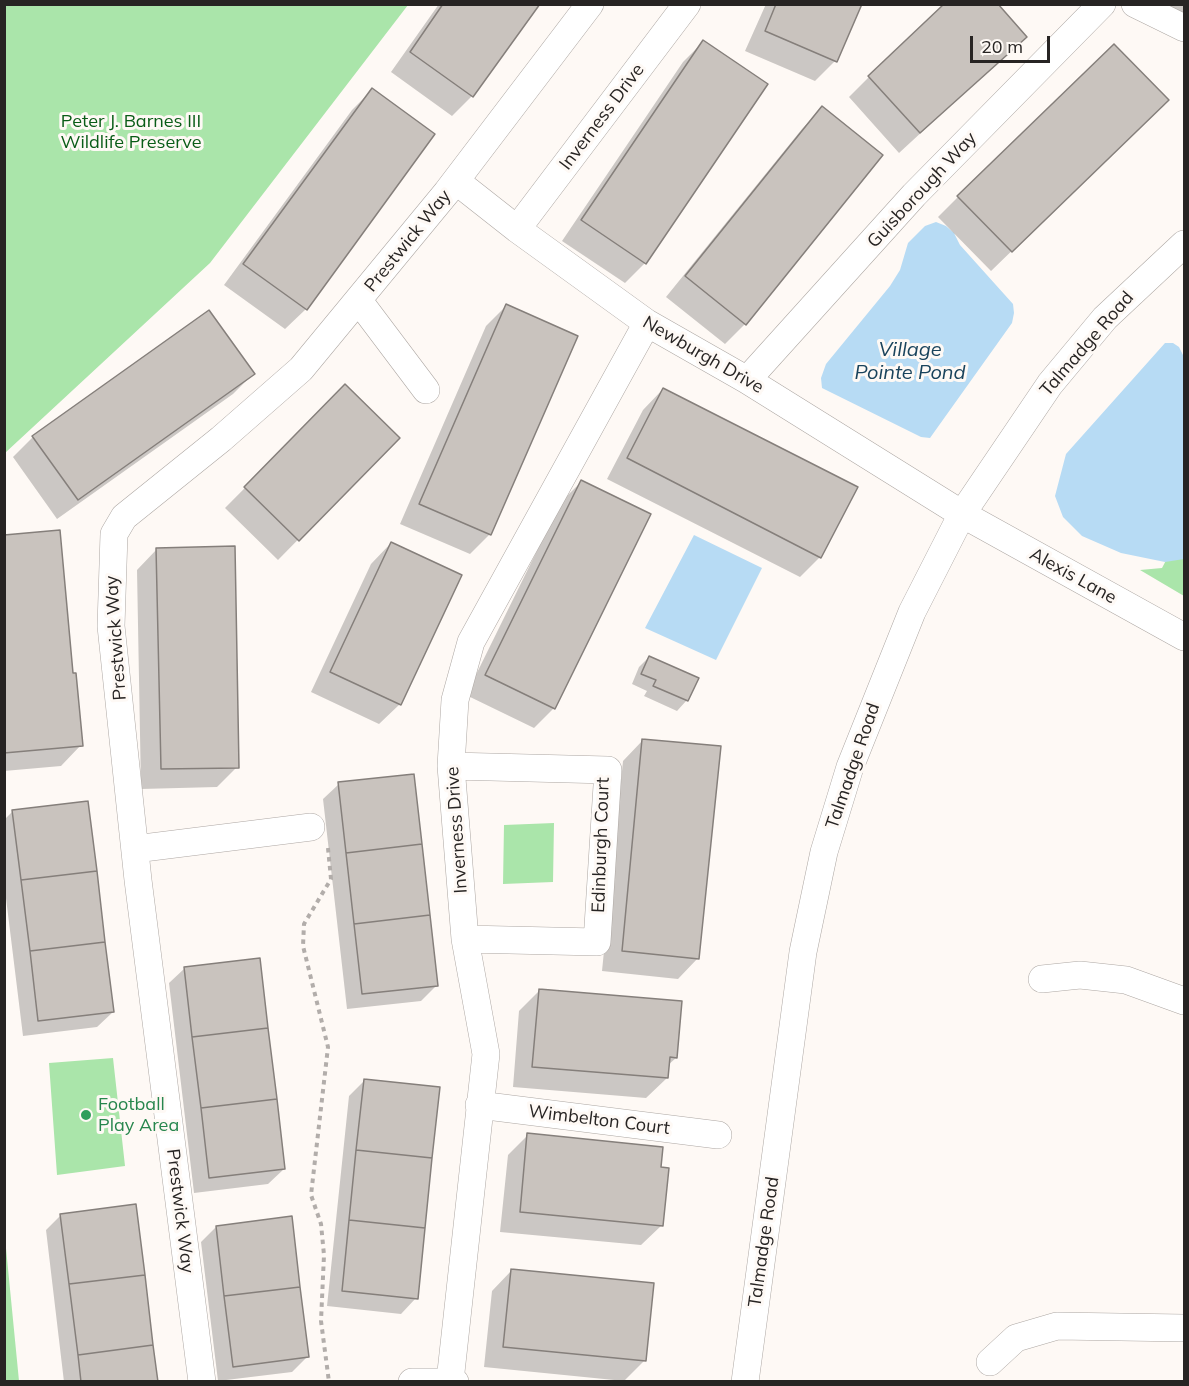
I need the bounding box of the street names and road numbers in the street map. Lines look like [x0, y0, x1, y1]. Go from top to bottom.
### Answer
street label: Inverness Drive [555, 60, 649, 174]
street label: Guisborough Way [863, 128, 981, 252]
street label: Prestwick Way [360, 186, 456, 296]
street label: Talmadge Road [1036, 287, 1138, 401]
street label: Newburgh Drive [639, 312, 767, 398]
street label: Alexis Lane [1026, 543, 1120, 609]
street label: Prestwick Way [101, 575, 131, 701]
street label: Talmadge Road [821, 700, 885, 832]
street label: Inverness Drive [442, 766, 472, 894]
street label: Edinburgh Court [588, 777, 614, 913]
street label: Wimbelton Court [527, 1101, 671, 1139]
street label: Prestwick Way [162, 1148, 198, 1274]
street label: Talmadge Road [744, 1175, 784, 1309]

